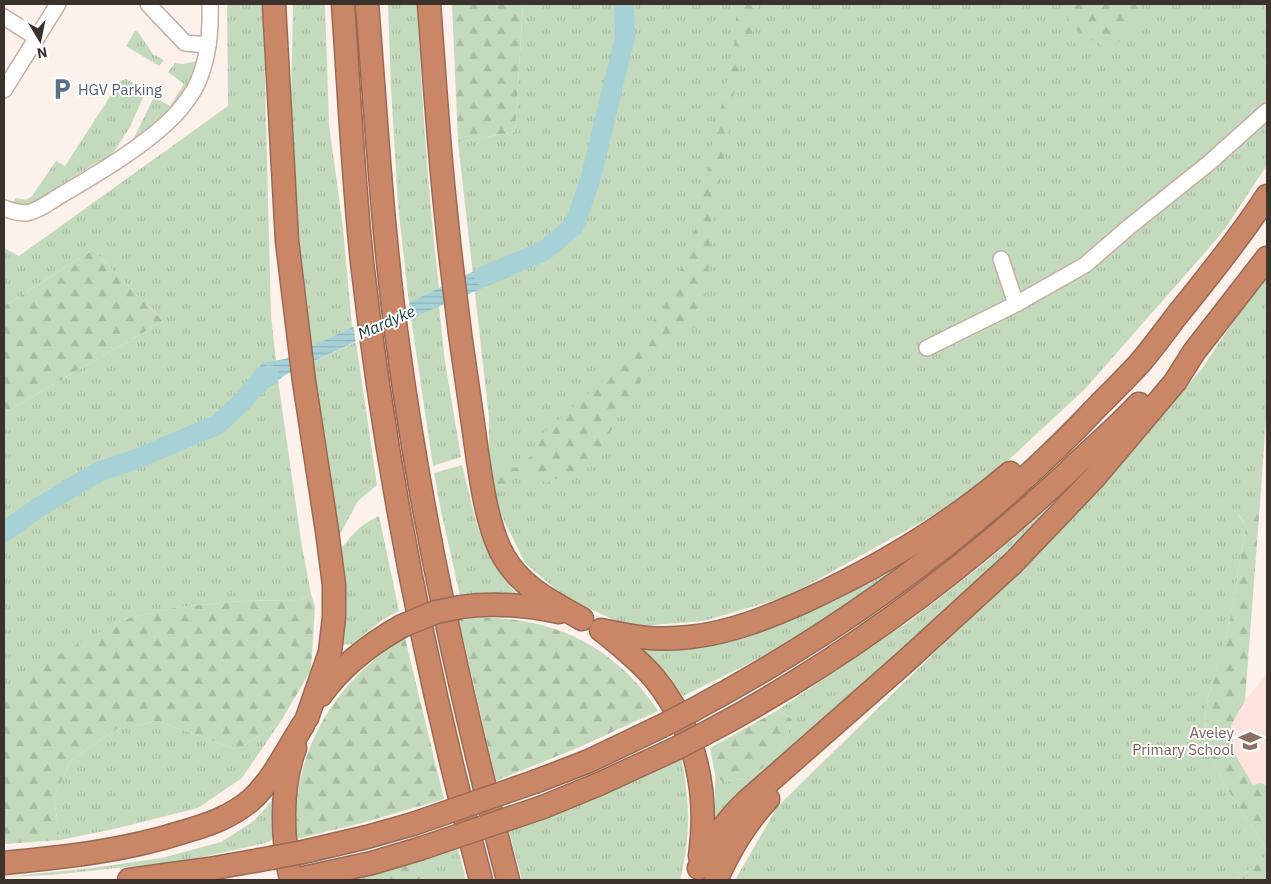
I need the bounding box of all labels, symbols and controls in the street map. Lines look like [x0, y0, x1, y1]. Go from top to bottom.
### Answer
north arrow [15, 15, 65, 65]
text: N [36, 43, 49, 63]
parking icon: HGV Parking [49, 76, 75, 102]
place label: HGV Parking [78, 80, 162, 99]
water label: Mardyke [354, 301, 418, 343]
place label: Aveley Primary School [1132, 723, 1235, 759]
school or university icon: Aveley Primary School [1237, 728, 1263, 754]

